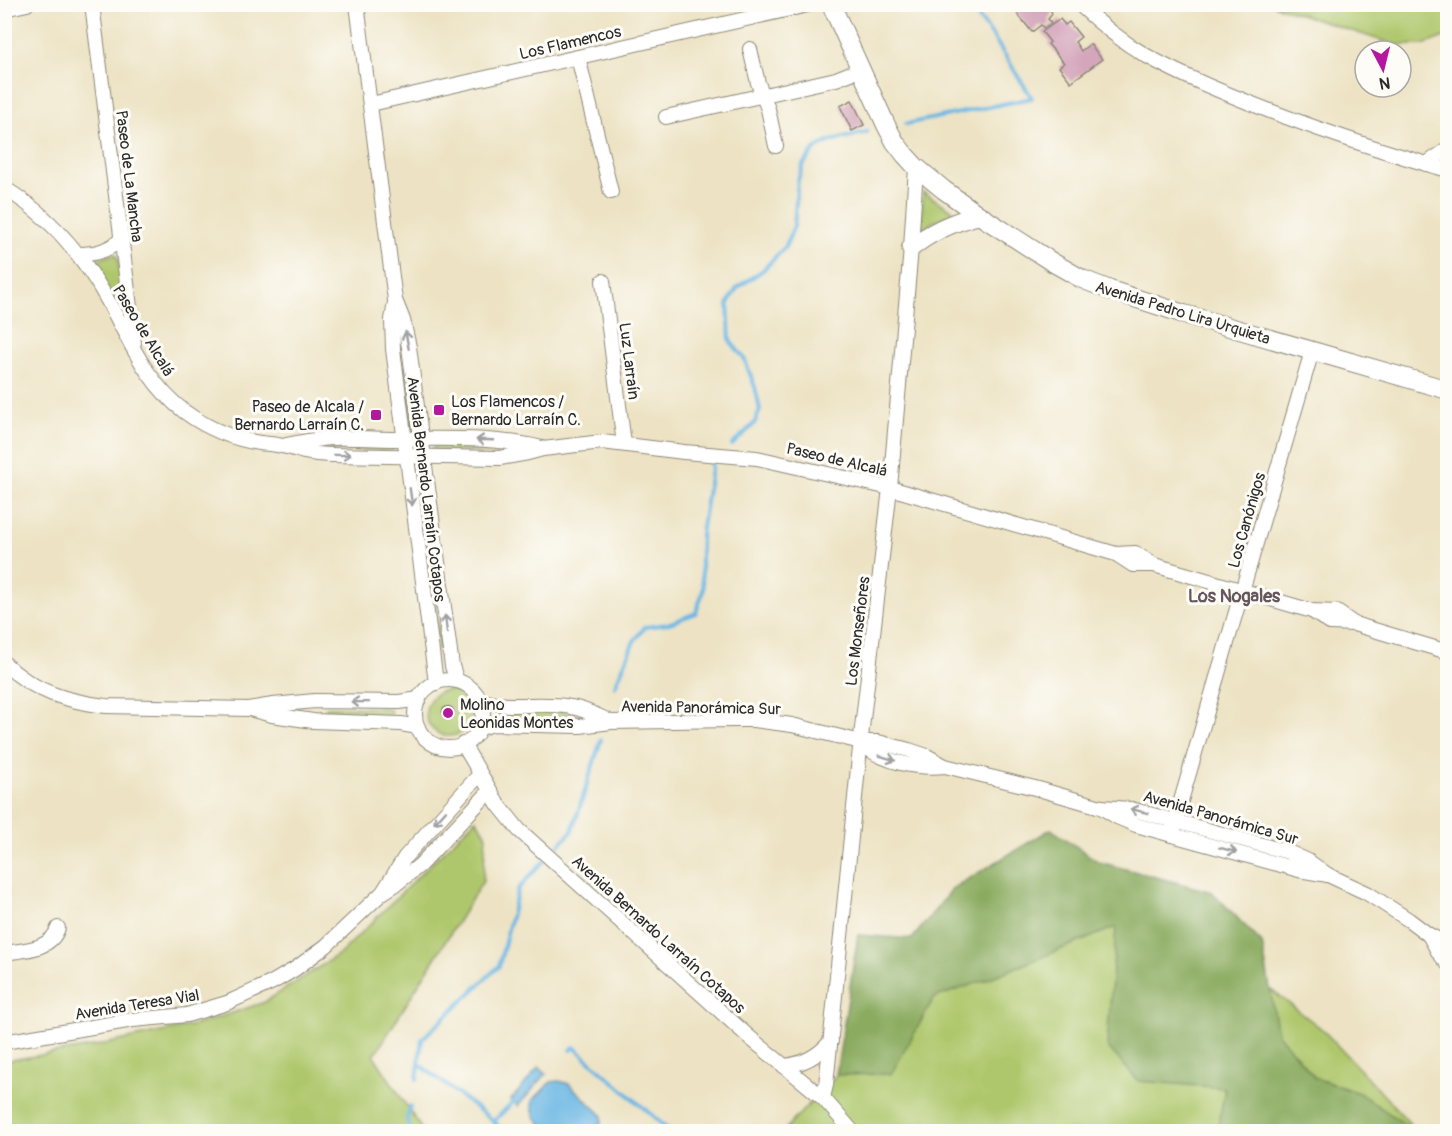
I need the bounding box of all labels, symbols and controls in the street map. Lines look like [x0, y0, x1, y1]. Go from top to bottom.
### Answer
street label: Los Flamencos [517, 22, 623, 64]
north arrow [1353, 39, 1413, 99]
text: N [1378, 72, 1391, 94]
street label: Paseo de La Mancha [111, 109, 147, 243]
street label: Avenida Pedro Lira Urquieta [1093, 277, 1273, 349]
street label: Paseo de Alcalá [108, 281, 178, 380]
street label: Luz Larraín [614, 321, 644, 401]
one-way arrow [401, 330, 413, 349]
street label: Avenida Bernardo Larraín Cotapos [402, 375, 450, 603]
place label: Los Flamencos / Bernardo Larraín C. [451, 392, 581, 430]
place label: Paseo de Alcala / Bernardo Larraín C. [234, 397, 364, 435]
marker: Los Flamencos / Bernardo Larraín C. [432, 403, 446, 417]
marker: Paseo de Alcala / Bernardo Larraín C. [369, 408, 383, 422]
one-way arrow [476, 435, 495, 446]
street label: Paseo de Alcalá [784, 439, 889, 481]
one-way arrow [331, 450, 351, 461]
street label: Los Canónigos [1224, 470, 1270, 570]
one-way arrow [406, 486, 417, 506]
street label: Los Monseñores [841, 575, 875, 687]
district label: Los Nogales [1188, 585, 1281, 608]
one-way arrow [441, 614, 452, 634]
place label: Molino Leonidas Montes [460, 695, 574, 733]
one-way arrow [351, 696, 371, 707]
street label: Avenida Panorámica Sur [621, 697, 782, 719]
marker: Molino Leonidas Montes [441, 706, 455, 720]
one-way arrow [877, 753, 896, 764]
street label: Avenida Panorámica Sur [1141, 786, 1301, 850]
one-way arrow [1130, 804, 1149, 816]
one-way arrow [433, 809, 447, 824]
one-way arrow [1218, 844, 1237, 856]
street label: Avenida Bernardo Larraín Cotapos [567, 851, 749, 1018]
street label: Avenida Teresa Vial [74, 985, 201, 1025]

